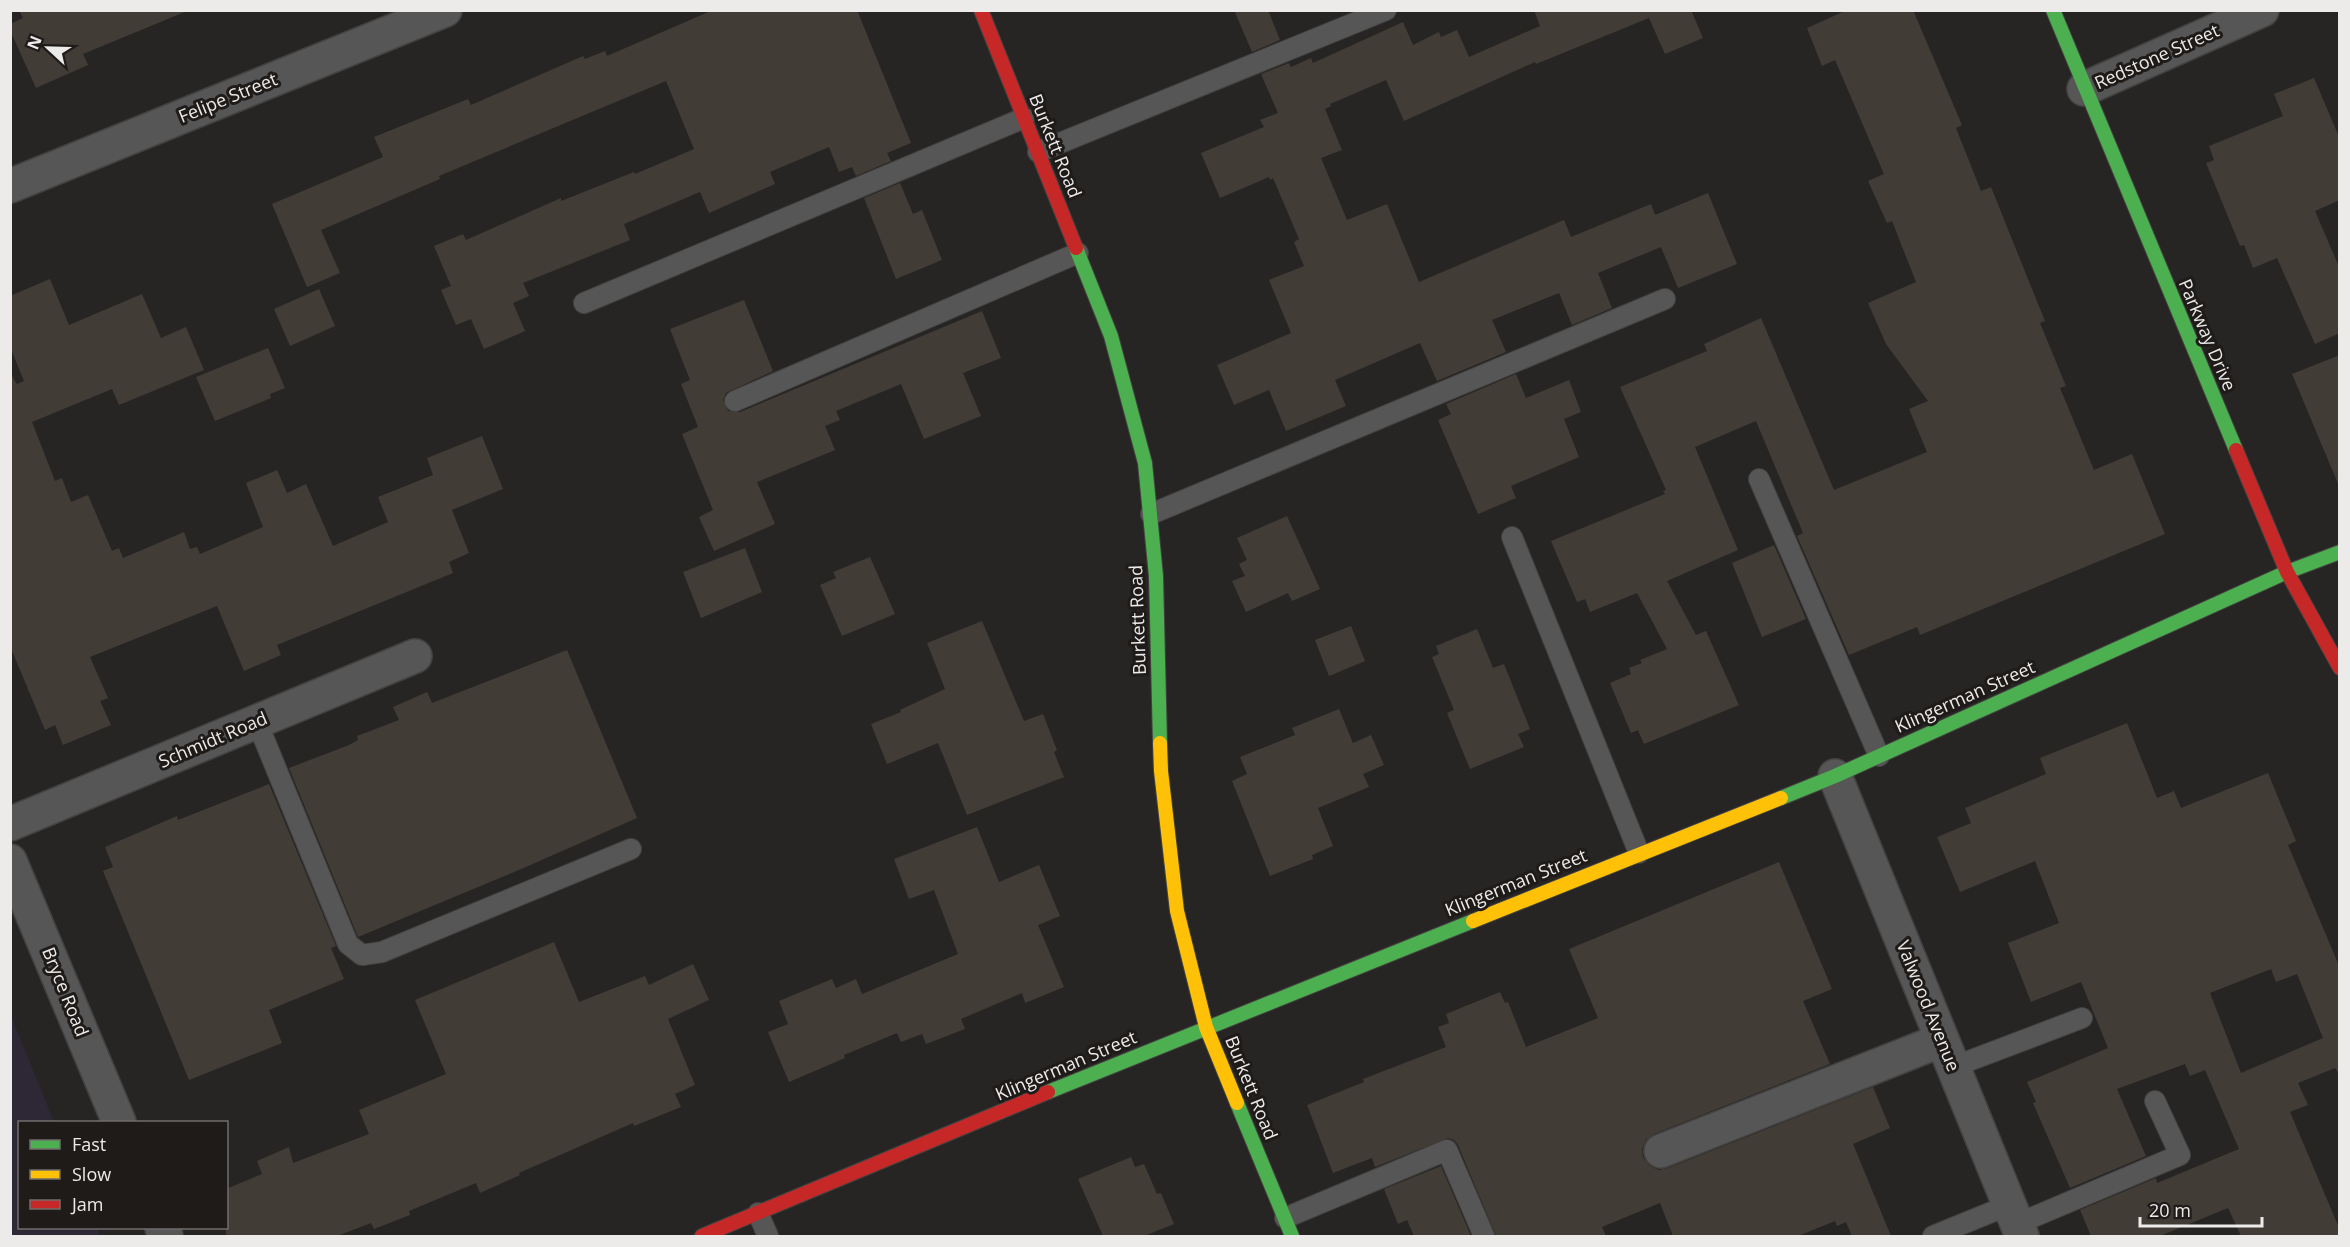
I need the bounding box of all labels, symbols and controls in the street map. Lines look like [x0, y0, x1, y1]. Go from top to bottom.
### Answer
north arrow [18, 18, 78, 78]
street label: Redstone Street [2090, 18, 2223, 94]
text: N [21, 32, 47, 53]
street label: Felipe Street [175, 66, 281, 128]
street label: Burkett Road [1024, 90, 1088, 201]
street label: Parkway Drive [2174, 275, 2242, 394]
street label: Burkett Road [1123, 565, 1151, 675]
street label: Klingerman Street [1891, 654, 2038, 738]
street label: Schmidt Road [155, 705, 271, 773]
street label: Klingerman Street [1441, 843, 1590, 921]
street label: Valwood Avenue [1892, 937, 1966, 1075]
street label: Bryce Road [37, 943, 95, 1040]
street label: Klingerman Street [991, 1025, 1140, 1106]
street label: Burkett Road [1220, 1032, 1284, 1143]
legend [18, 1121, 228, 1229]
text: Fast [72, 1132, 106, 1156]
text: Slow [72, 1162, 111, 1186]
scale bar [2140, 1190, 2262, 1228]
text: Jam [70, 1192, 104, 1216]
text: 20 m [2149, 1198, 2191, 1222]

